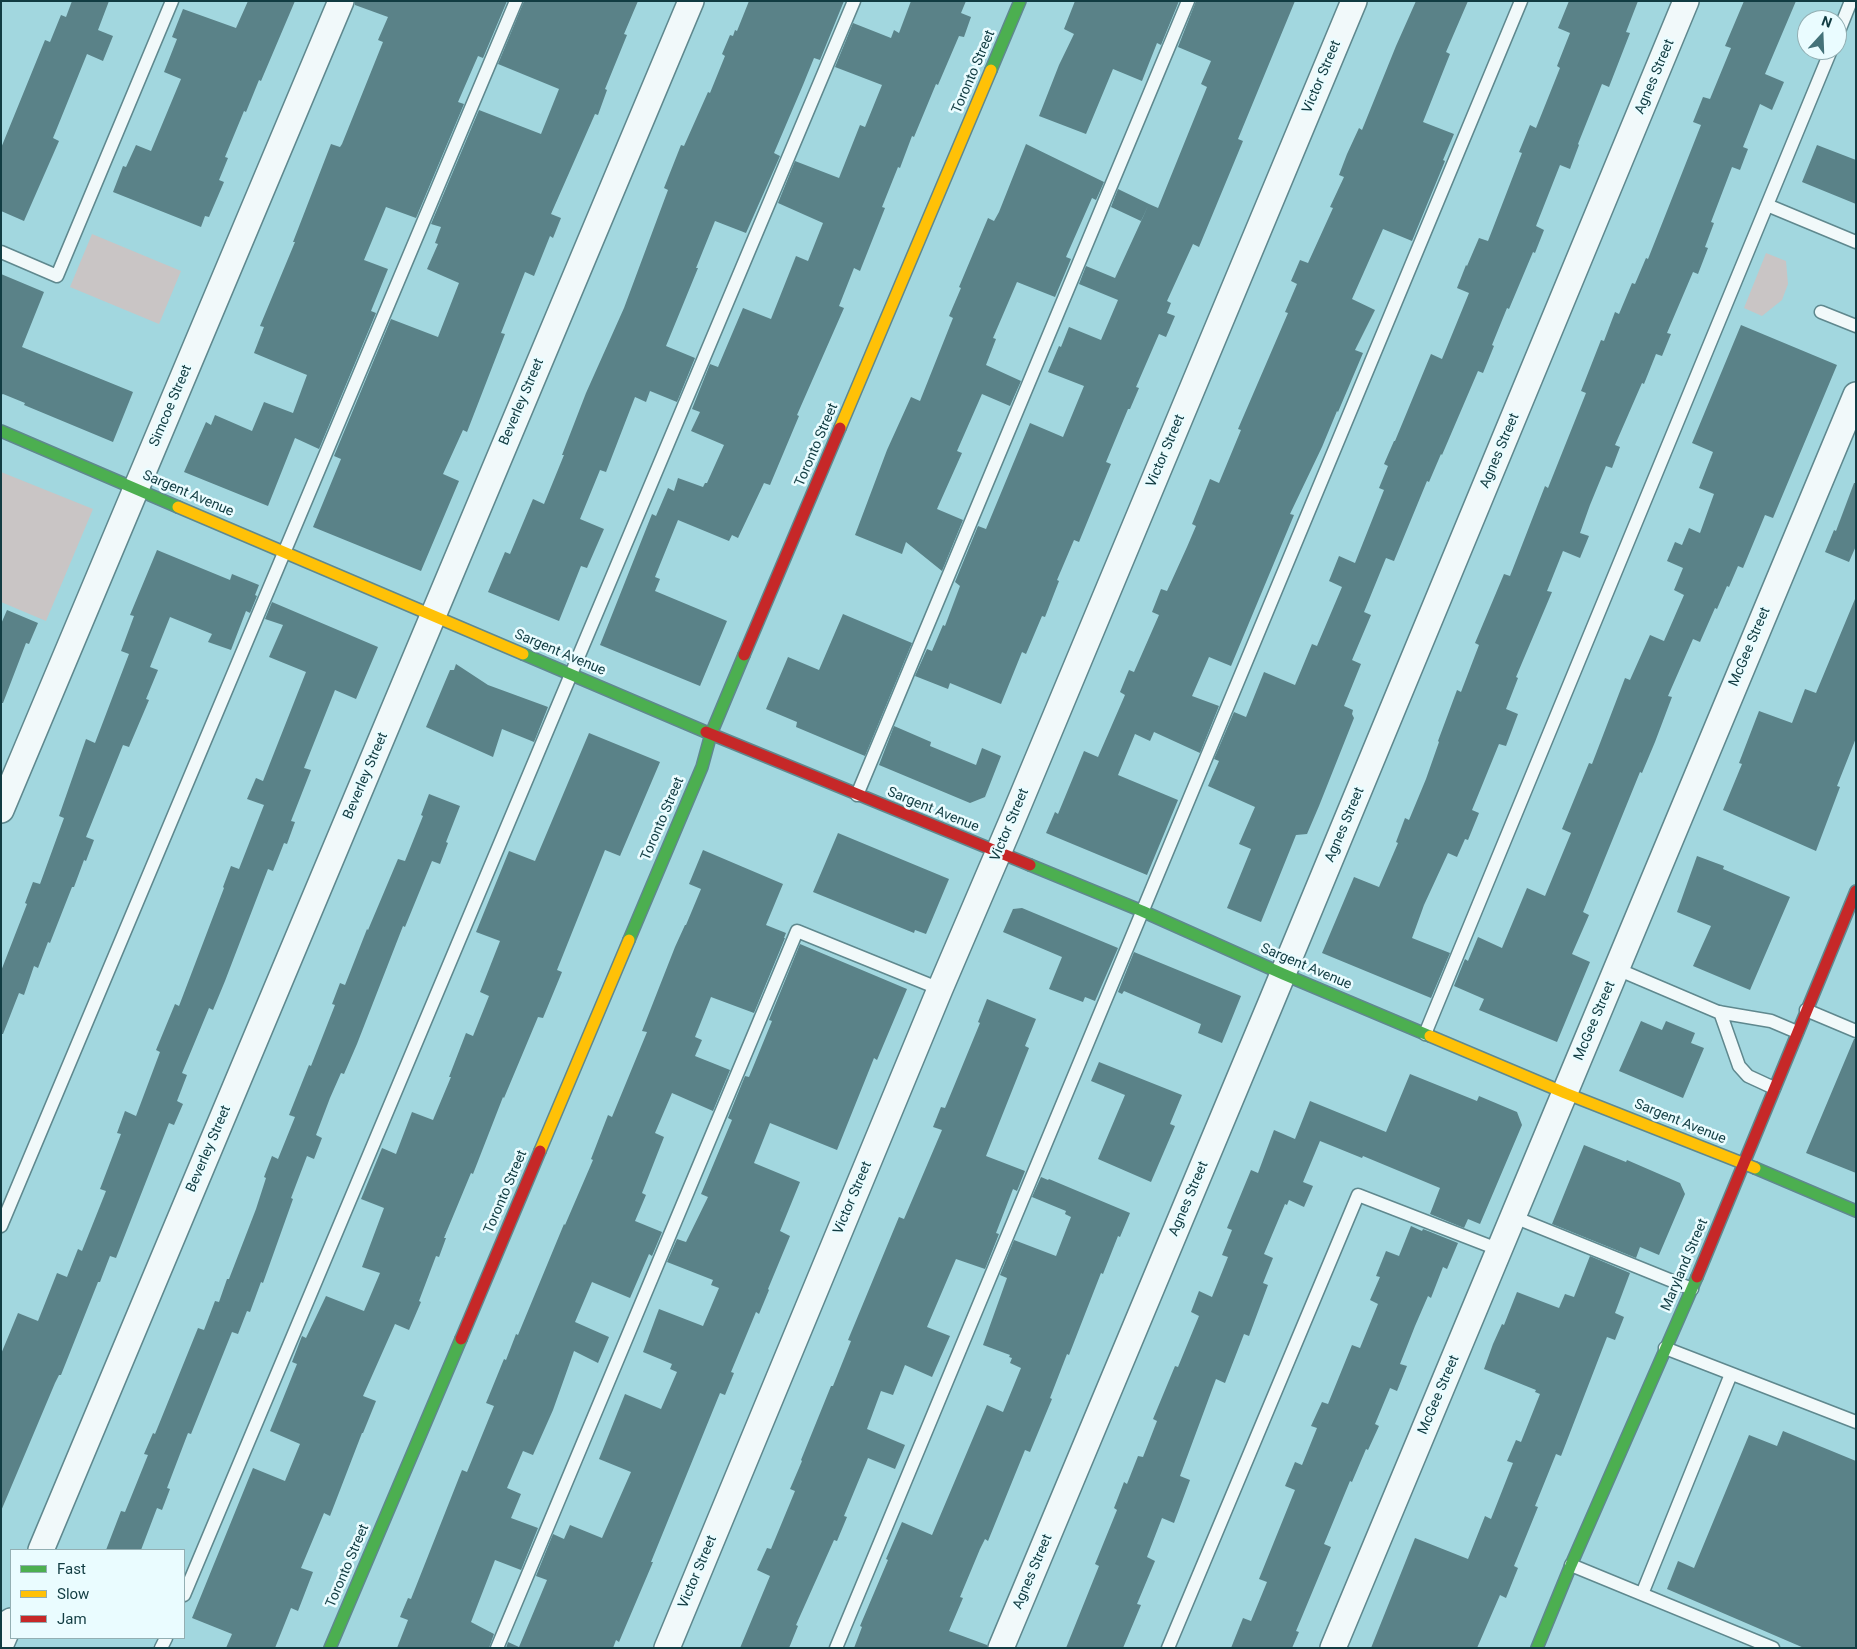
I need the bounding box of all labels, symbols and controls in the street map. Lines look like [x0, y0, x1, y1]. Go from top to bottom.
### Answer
north arrow [1797, 10, 1847, 60]
text: N [1819, 13, 1834, 31]
street label: Toronto Street [949, 28, 999, 116]
street label: Agnes Street [1632, 37, 1678, 117]
street label: Victor Street [1299, 38, 1345, 116]
street label: Beverley Street [496, 356, 548, 448]
street label: Simcoe Street [146, 363, 196, 449]
street label: Toronto Street [792, 401, 842, 489]
street label: Agnes Street [1477, 411, 1523, 491]
street label: Victor Street [1143, 412, 1189, 490]
street label: Sargent Avenue [140, 467, 236, 521]
street label: McGee Street [1726, 605, 1774, 689]
street label: Sargent Avenue [512, 626, 608, 680]
street label: Beverley Street [340, 730, 392, 822]
street label: Toronto Street [638, 775, 688, 863]
street label: Sargent Avenue [885, 784, 981, 836]
street label: Agnes Street [1322, 785, 1368, 865]
street label: Victor Street [987, 786, 1033, 864]
street label: Sargent Avenue [1258, 940, 1354, 994]
street label: McGee Street [1571, 979, 1619, 1063]
street label: Sargent Avenue [1632, 1096, 1728, 1148]
street label: Beverley Street [183, 1103, 235, 1195]
street label: Toronto Street [481, 1148, 531, 1236]
street label: Victor Street [830, 1159, 876, 1237]
street label: Agnes Street [1166, 1159, 1212, 1239]
street label: Maryland Street [1658, 1216, 1712, 1314]
street label: McGee Street [1415, 1353, 1463, 1437]
street label: Toronto Street [323, 1522, 373, 1610]
street label: Agnes Street [1010, 1532, 1056, 1612]
street label: Victor Street [675, 1533, 721, 1611]
legend [10, 1549, 185, 1639]
text: Fast [57, 1560, 86, 1578]
text: Slow [57, 1585, 89, 1603]
text: Jam [57, 1610, 87, 1628]

